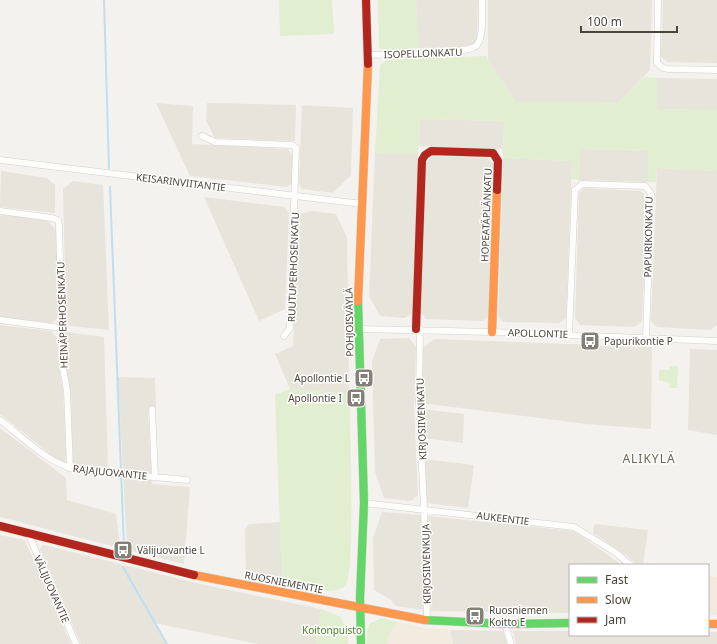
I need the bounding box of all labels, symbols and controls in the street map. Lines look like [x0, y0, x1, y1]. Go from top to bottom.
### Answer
scale bar [581, 8, 677, 34]
text: 100 m [587, 13, 622, 30]
street label: ISOPELLONKATU [383, 45, 463, 61]
street label: HOPEATÄPLÄNKATU [477, 168, 495, 262]
street label: KEISARINVIITANTIE [135, 170, 227, 194]
street label: PAPURIKONKATU [640, 196, 656, 278]
street label: RUUTUPERHOSENKATU [284, 212, 302, 322]
street label: HEINÄPERHOSENKATU [53, 261, 71, 369]
street label: POHJOISVÄYLÄ [341, 287, 357, 357]
street label: APOLLONTIE [508, 325, 568, 341]
bus stop icon: Papurikontie P [579, 330, 601, 352]
place label: Papurikontie P [604, 334, 673, 348]
bus stop icon: Apollontie L [353, 367, 375, 389]
place label: Apollontie L [294, 371, 350, 385]
street label: KIRJOSIIVENKATU [413, 378, 429, 460]
bus stop icon: Apollontie I [345, 387, 367, 409]
place label: Apollontie I [288, 391, 342, 405]
district label: ALIKYLÄ [622, 450, 676, 467]
street label: RAJAJUOVANTIE [72, 461, 148, 483]
street label: AUKEENTIE [476, 508, 530, 528]
street label: KIRJOSIIVENKUJA [418, 523, 434, 604]
bus stop icon: Välijuovantie L [112, 539, 134, 561]
place label: Välijuovantie L [137, 543, 205, 557]
street label: VÄLIJUOVANTIE [31, 553, 73, 625]
legend [569, 564, 709, 636]
street label: RUOSNIEMENTIE [243, 567, 325, 597]
text: Fast [605, 571, 629, 588]
text: Slow [605, 591, 632, 608]
place label: Ruosniemen Koitto E [489, 603, 548, 629]
bus stop icon: Ruosniemen Koitto E [464, 605, 486, 627]
text: Jam [604, 611, 626, 628]
park label: Koitonpuisto [302, 623, 362, 637]

